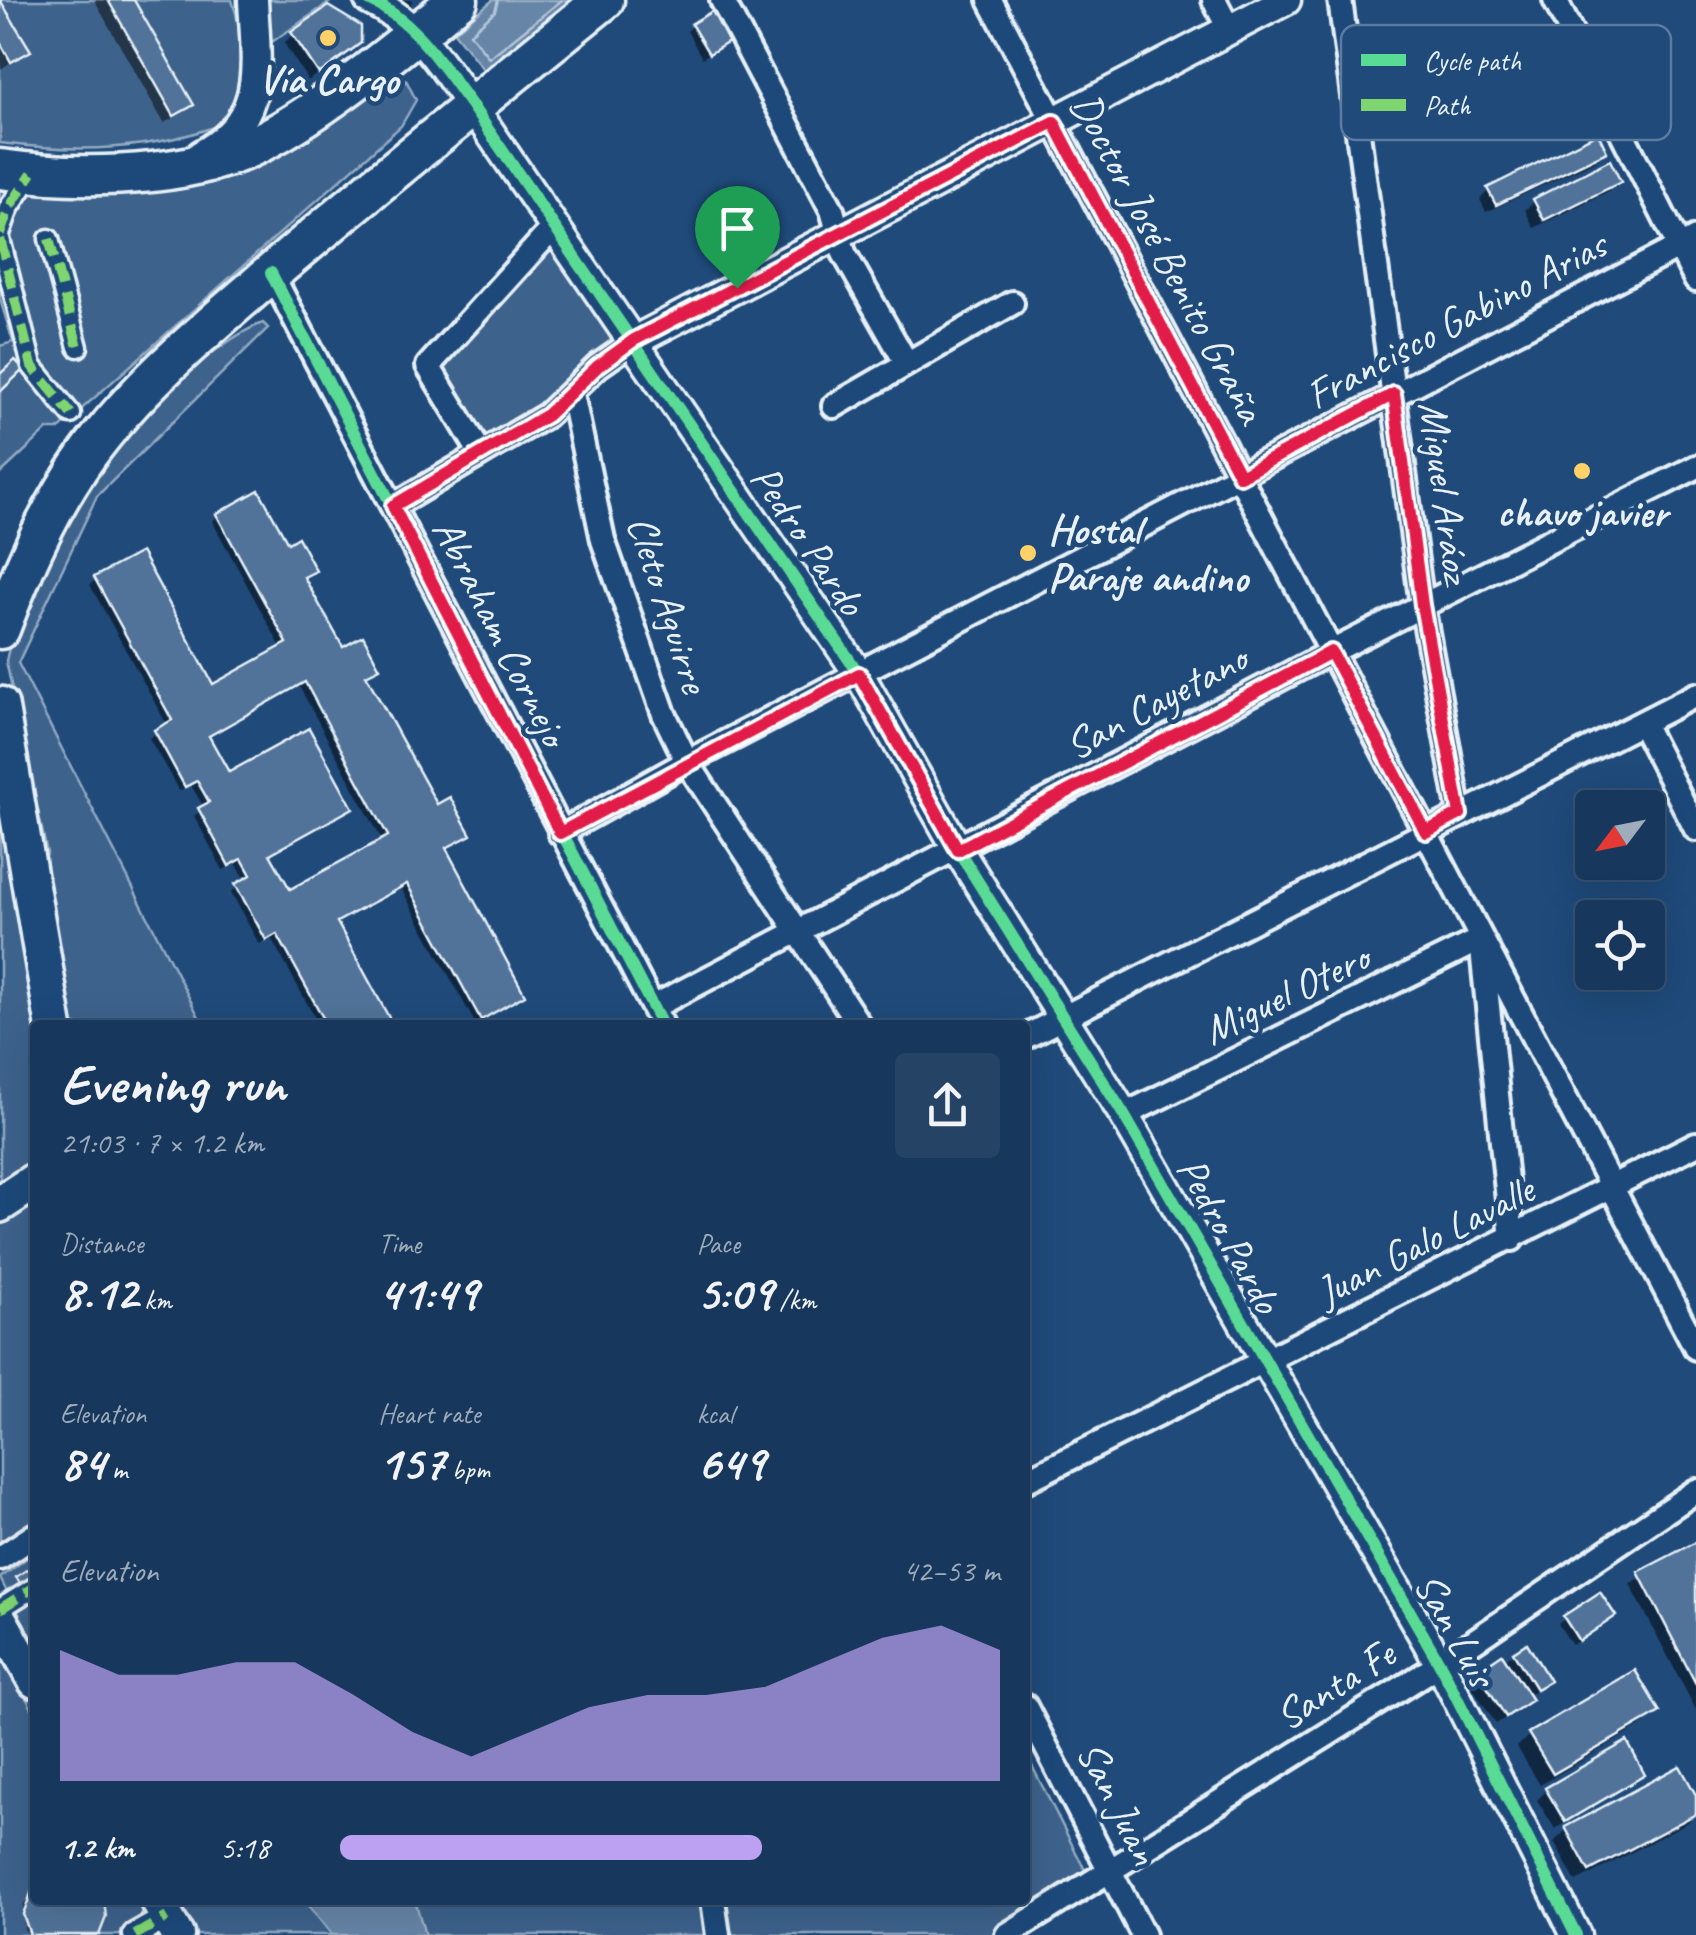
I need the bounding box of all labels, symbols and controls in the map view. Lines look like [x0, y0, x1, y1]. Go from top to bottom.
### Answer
legend [1341, 25, 1671, 140]
marker: Vía Cargo [317, 27, 339, 49]
text: Cycle path [1424, 43, 1521, 78]
place label: Vía Cargo [258, 53, 401, 106]
street label: Doctor José Benito Graña [1059, 84, 1279, 435]
text: Path [1424, 88, 1471, 123]
pin [695, 186, 780, 289]
icon: arrive [710, 201, 765, 256]
street label: Francisco Gabino Arias [1297, 217, 1618, 421]
street label: Miguel Aráoz [1406, 398, 1485, 591]
street label: Pedro Pardo [738, 455, 879, 627]
marker: chavo javier [1571, 460, 1593, 482]
place label: chavo javier [1497, 486, 1672, 539]
place label: Hostal Paraje andino [1048, 503, 1251, 604]
street label: Abraham Cornejo [420, 509, 582, 758]
street label: Cleto Aguirre [615, 509, 722, 701]
marker: Hostal Paraje andino [1017, 542, 1039, 564]
street label: San Cayetano [1056, 630, 1260, 772]
north arrow [1575, 790, 1665, 880]
map controls [1575, 790, 1665, 990]
button: locate [1575, 900, 1665, 990]
street label: Miguel Otero [1194, 929, 1381, 1057]
text: Evening run [60, 1049, 285, 1119]
button: share [895, 1053, 1000, 1158]
text: 21:03 · 7 × 1.2 km [60, 1122, 264, 1163]
street label: Pedro Pardo [1165, 1148, 1295, 1324]
street label: Juan Galo Lavalle [1305, 1162, 1546, 1319]
text: Distance [60, 1226, 144, 1261]
text: Time [378, 1226, 421, 1261]
text: Pace [697, 1226, 740, 1261]
text: 8.12 [60, 1261, 137, 1324]
text: 41:49 [378, 1261, 478, 1324]
text: 5:09 [697, 1261, 773, 1324]
text: km [137, 1282, 172, 1317]
text: /km [773, 1282, 816, 1317]
text: Elevation [60, 1396, 146, 1431]
text: Heart rate [378, 1396, 480, 1431]
text: kcal [697, 1396, 734, 1431]
text: 84 [60, 1431, 105, 1494]
text: 157 [378, 1431, 445, 1494]
text: 649 [697, 1431, 765, 1494]
text: m [105, 1452, 127, 1487]
text: bpm [445, 1452, 490, 1487]
text: Elevation [60, 1550, 158, 1591]
text: 42–53 m [902, 1550, 1000, 1591]
street label: San Luis [1402, 1563, 1510, 1700]
street label: Santa Fe [1265, 1626, 1407, 1742]
street label: San Juan [1064, 1732, 1172, 1875]
text: 1.2 km [60, 1827, 134, 1868]
text: 5:18 [220, 1827, 270, 1868]

